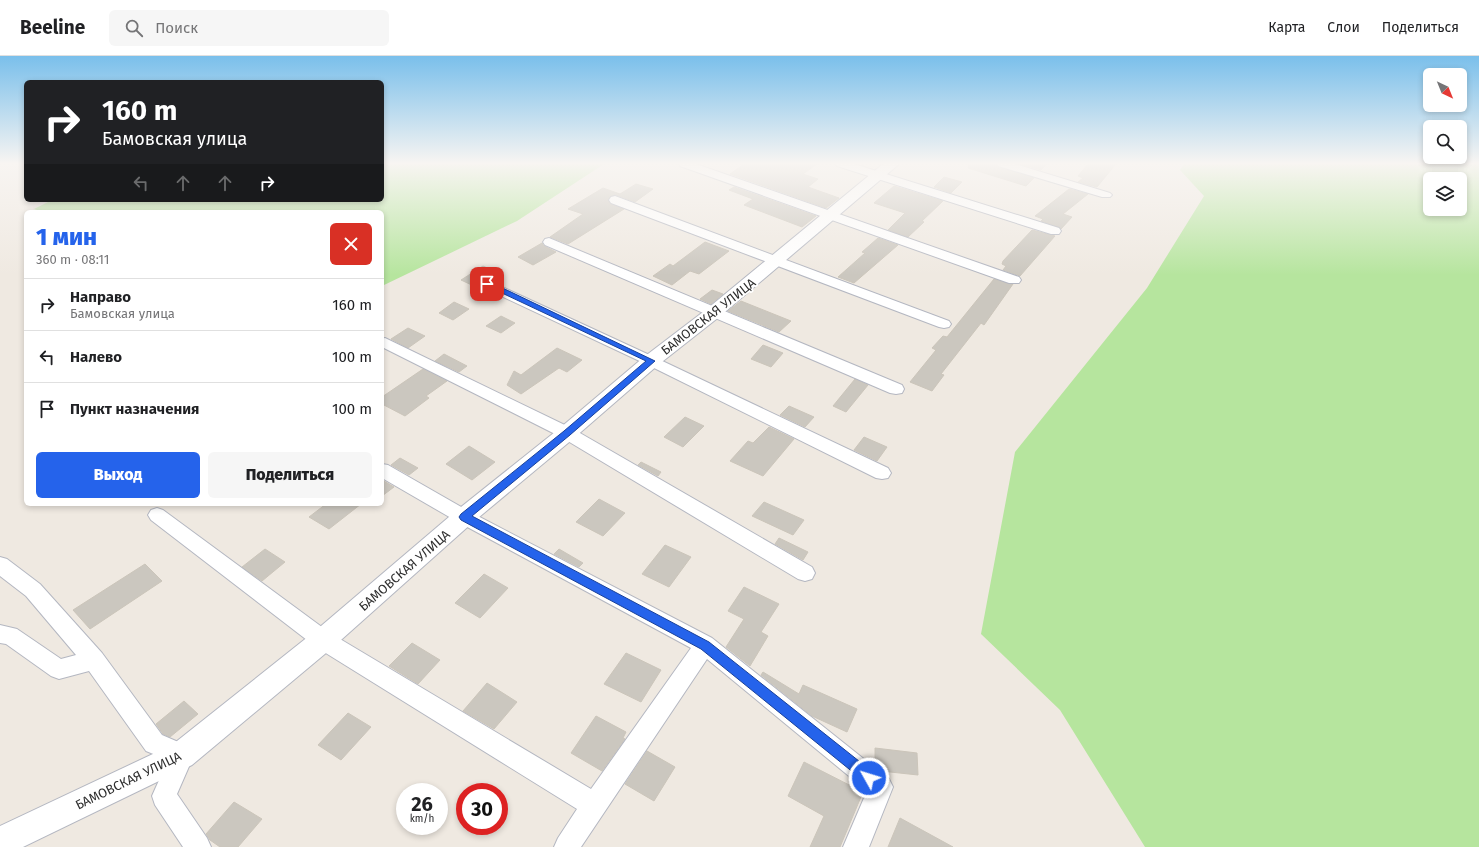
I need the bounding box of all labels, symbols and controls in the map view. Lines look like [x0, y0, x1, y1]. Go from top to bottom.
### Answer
search box [109, 10, 389, 46]
text: Beeline [20, 16, 85, 39]
icon: search [123, 17, 145, 39]
text: Поиск [155, 19, 198, 37]
text: Карта [1268, 19, 1305, 36]
text: Слои [1327, 19, 1360, 36]
text: Поделиться [1382, 19, 1459, 36]
north arrow [1423, 68, 1467, 112]
map controls [1423, 68, 1467, 216]
text: 160 m [102, 94, 177, 127]
icon: right [36, 96, 88, 148]
button: search [1423, 120, 1467, 164]
text: Бамовская улица [102, 128, 247, 150]
icon: left [130, 172, 152, 194]
icon: ahead [172, 172, 194, 194]
icon: ahead [214, 172, 236, 194]
icon: right [256, 172, 278, 194]
button: layers [1423, 172, 1467, 216]
text: 1 мин [36, 223, 97, 251]
button: close [330, 223, 372, 265]
text: 360 m · 08:11 [36, 252, 109, 267]
pin [470, 267, 504, 301]
icon: arrive [476, 273, 498, 295]
street label: БАМОВСКАЯ УЛИЦА [658, 275, 759, 358]
text: Направо [70, 288, 131, 306]
icon: right [36, 294, 58, 316]
text: 160 m [332, 296, 372, 314]
text: Бамовская улица [70, 306, 175, 321]
icon: left [36, 346, 58, 368]
text: Налево [70, 348, 122, 366]
text: 100 m [332, 348, 372, 366]
icon: arrive [36, 398, 58, 420]
text: Пункт назначения [70, 400, 199, 418]
text: 100 m [332, 400, 372, 418]
button: Выход [36, 452, 200, 498]
button: Поделиться [208, 452, 372, 498]
street label: БАМОВСКАЯ УЛИЦА [356, 526, 453, 614]
street label: БАМОВСКАЯ УЛИЦА [73, 748, 184, 813]
position arrow [848, 757, 890, 799]
speed limit sign: 30 [456, 783, 508, 835]
text: 26 [411, 792, 433, 816]
text: km/h [410, 813, 434, 825]

